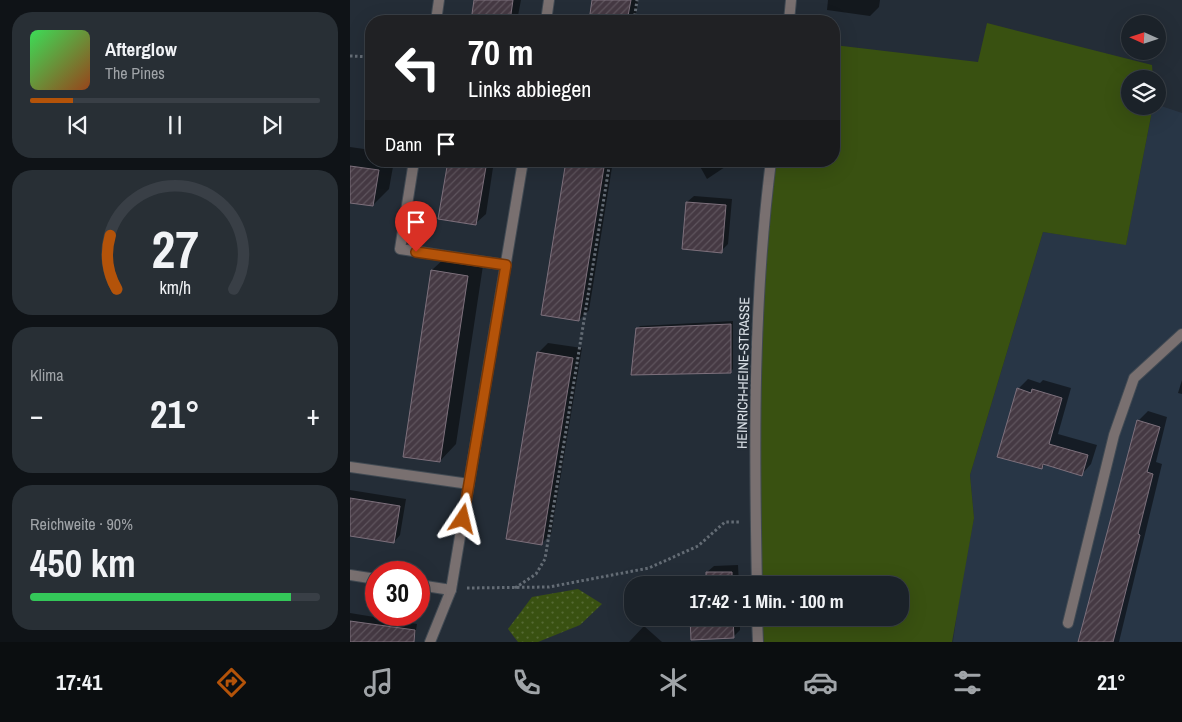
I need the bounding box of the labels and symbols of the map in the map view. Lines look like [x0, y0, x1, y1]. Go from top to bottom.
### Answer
north arrow [1121, 15, 1166, 60]
pin [395, 201, 437, 252]
street label: HEINRICH-HEINE-STRASSE [733, 297, 753, 449]
position arrow [436, 492, 488, 544]
speed limit sign: 30 [365, 561, 430, 626]

